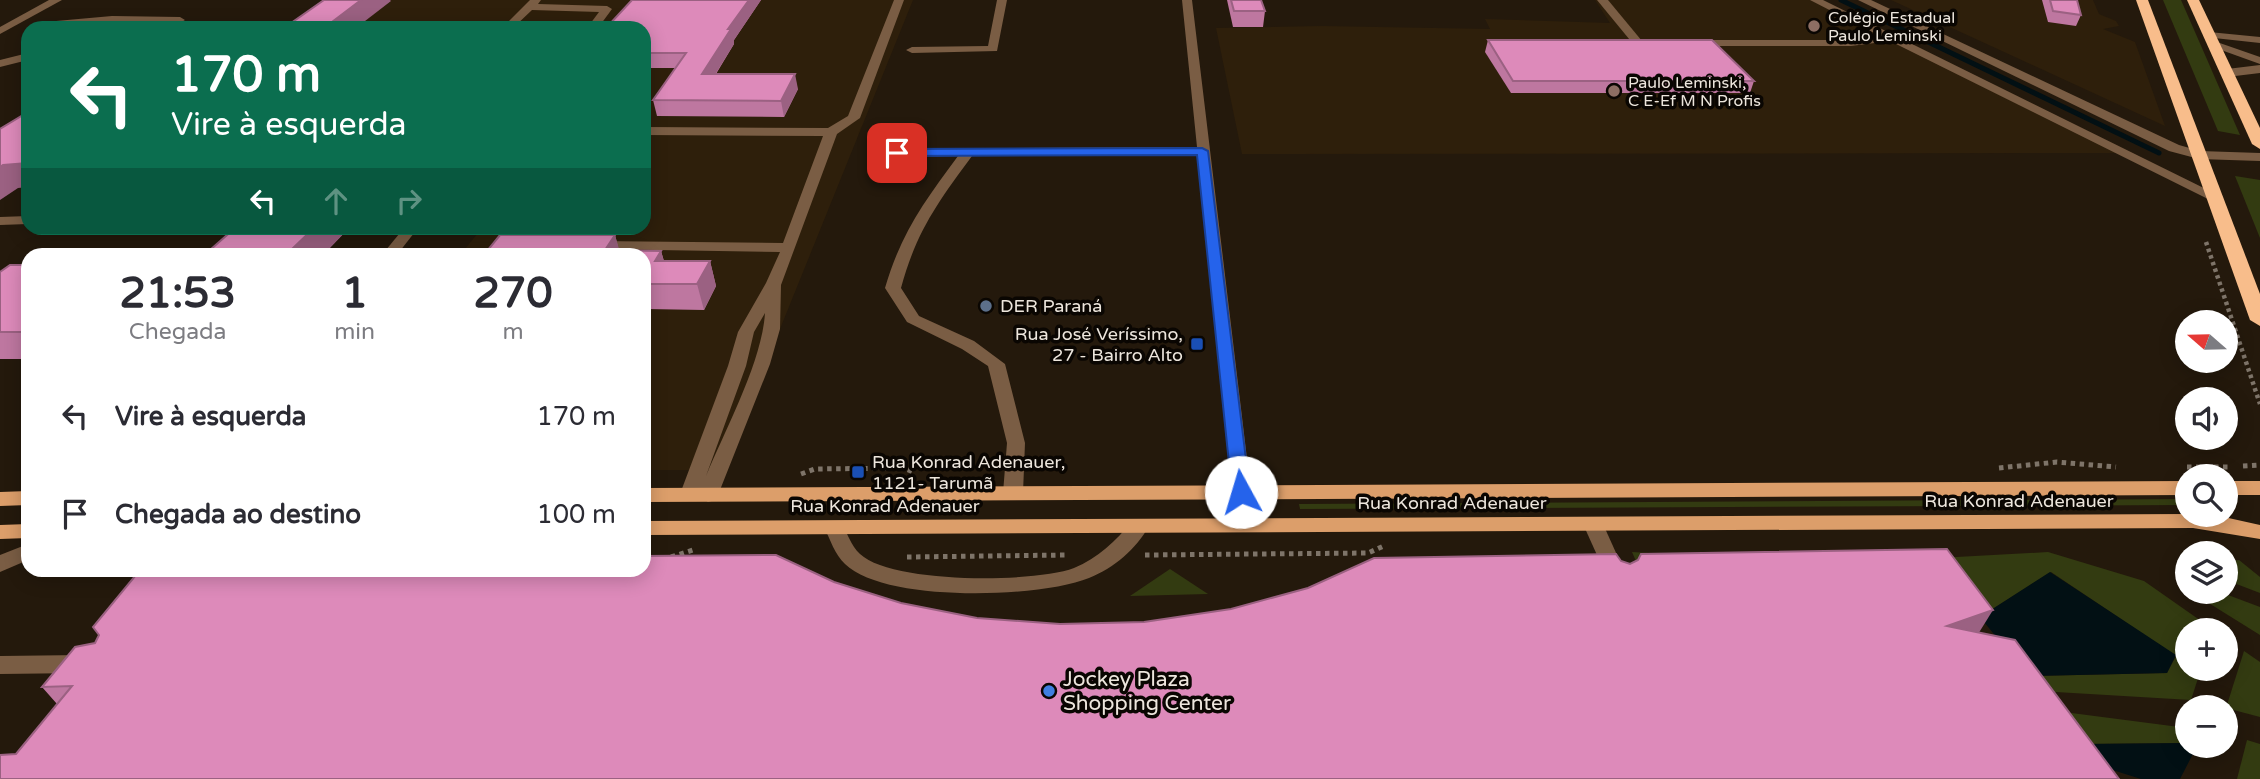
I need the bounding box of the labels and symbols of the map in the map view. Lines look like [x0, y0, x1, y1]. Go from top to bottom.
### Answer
place label: Colégio Estadual Paulo Leminski [1828, 8, 1955, 46]
marker: Colégio Estadual Paulo Leminski [1806, 18, 1822, 34]
place label: Paulo Leminski, C E-Ef M N Profis [1628, 73, 1761, 111]
marker: Paulo Leminski, C E-Ef M N Profis [1606, 83, 1622, 99]
pin [867, 123, 927, 183]
place label: DER Paraná [1000, 295, 1102, 317]
marker: DER Paraná [978, 298, 994, 314]
north arrow [2175, 310, 2238, 373]
place label: Rua José Veríssimo, 27 - Bairro Alto [1015, 323, 1183, 366]
marker: Rua José Veríssimo, 27 - Bairro Alto [1189, 336, 1205, 352]
place label: Rua Konrad Adenauer, 1121- Tarumã [872, 451, 1066, 494]
position arrow [1204, 455, 1278, 529]
marker: Rua Konrad Adenauer, 1121- Tarumã [850, 464, 866, 480]
street label: Rua Konrad Adenauer [1924, 490, 2114, 512]
street label: Rua Konrad Adenauer [1357, 492, 1547, 514]
street label: Rua Konrad Adenauer [790, 495, 980, 517]
place label: Jockey Plaza Shopping Center [1063, 667, 1231, 716]
marker: Jockey Plaza Shopping Center [1041, 683, 1057, 699]

